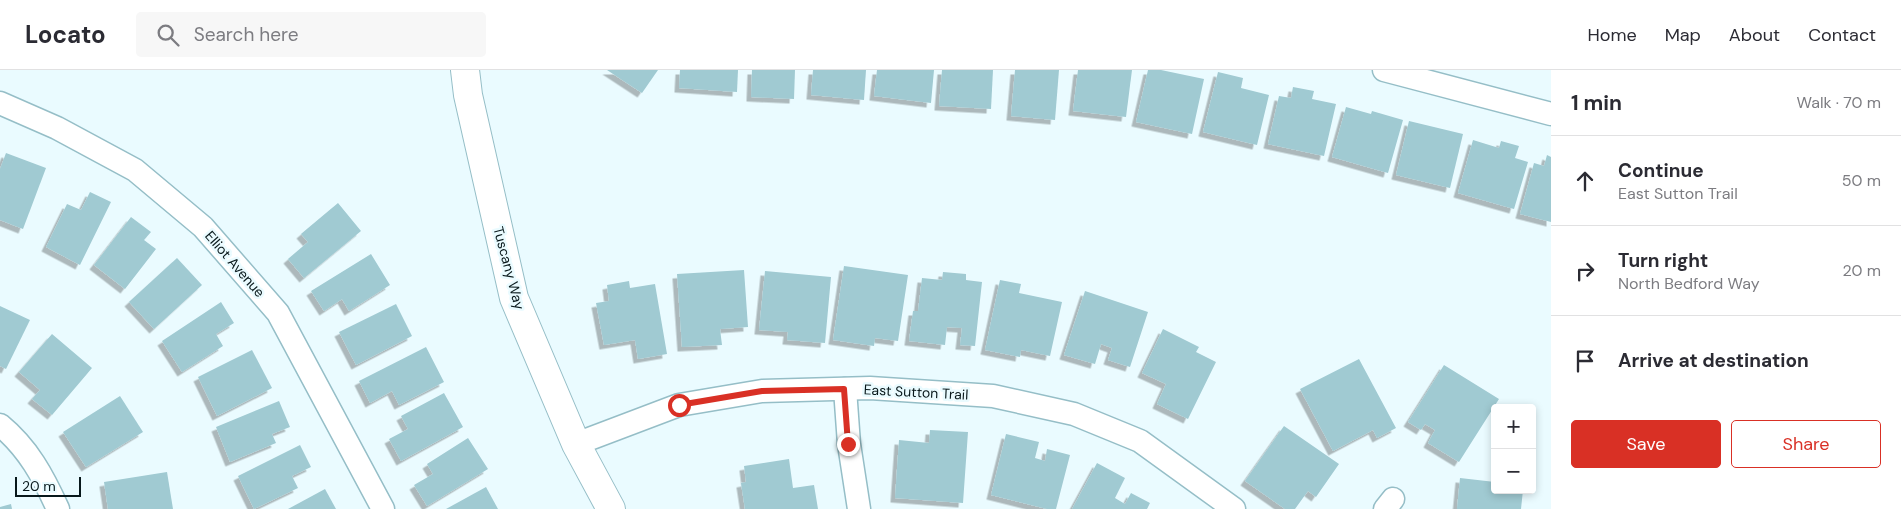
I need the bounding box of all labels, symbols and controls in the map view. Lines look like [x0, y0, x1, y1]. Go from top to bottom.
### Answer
search box [136, 12, 486, 57]
text: Locato [25, 19, 106, 50]
icon: search [154, 21, 182, 49]
text: Search here [194, 22, 299, 47]
text: Home [1587, 23, 1637, 47]
text: Map [1665, 23, 1701, 47]
text: About [1729, 23, 1780, 47]
text: Contact [1808, 23, 1876, 47]
text: 1 min [1571, 89, 1622, 117]
text: Walk · 70 m [1797, 92, 1881, 113]
text: Continue [1618, 158, 1704, 183]
icon: ahead [1571, 167, 1599, 195]
text: 50 m [1842, 170, 1881, 191]
text: East Sutton Trail [1618, 183, 1738, 204]
street label: Tuscany Way [489, 225, 529, 312]
street label: Elliot Avenue [201, 227, 269, 301]
text: Turn right [1618, 248, 1708, 273]
icon: right [1571, 257, 1599, 285]
text: 20 m [1842, 260, 1881, 281]
text: North Bedford Way [1618, 273, 1760, 294]
icon: arrive [1571, 347, 1599, 375]
text: Arrive at destination [1618, 348, 1809, 373]
street label: East Sutton Trail [863, 380, 969, 404]
route start [668, 394, 691, 417]
map controls [1491, 404, 1536, 494]
button: + [1491, 404, 1536, 449]
button: Save [1571, 420, 1721, 468]
button: Share [1731, 420, 1881, 468]
route end [837, 433, 860, 456]
button: − [1491, 449, 1536, 494]
scale bar [15, 474, 81, 497]
text: 20 m [22, 477, 56, 495]

